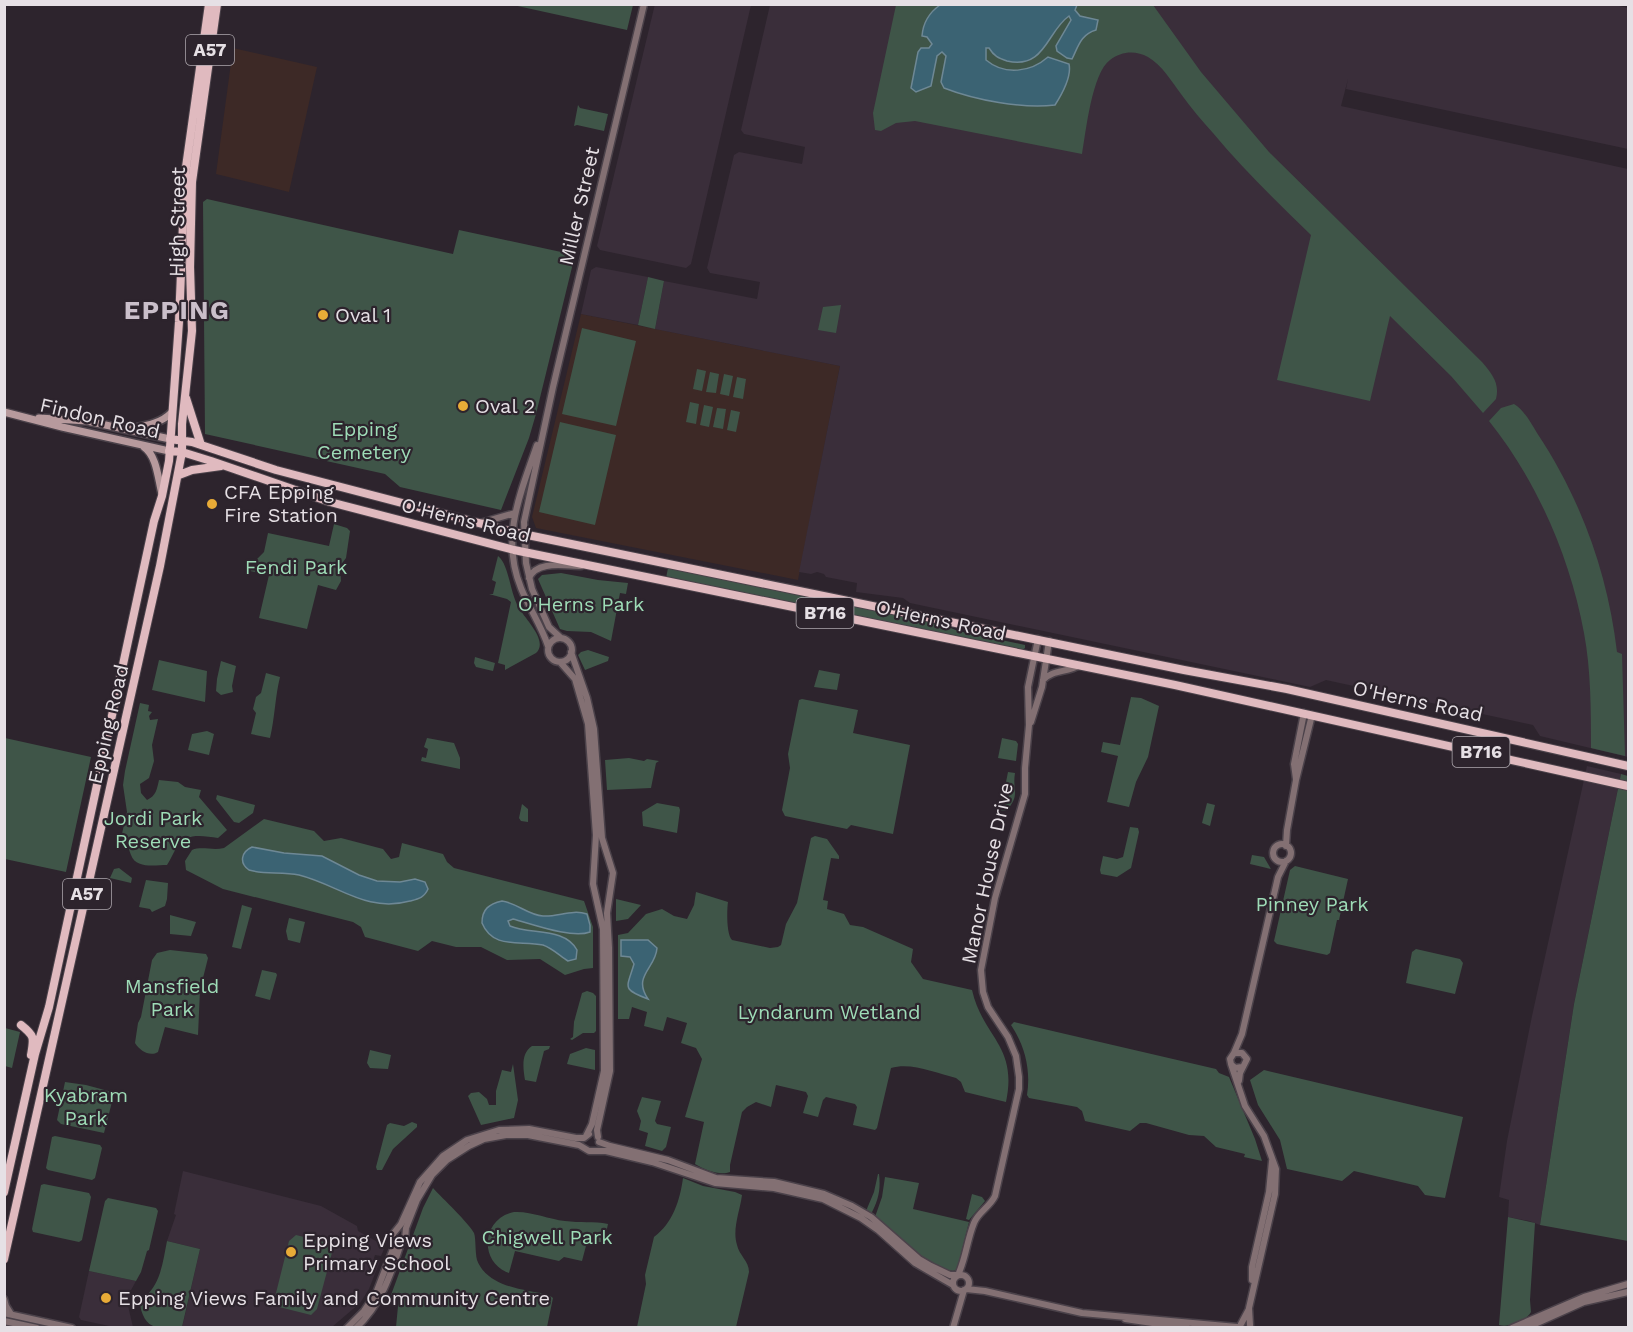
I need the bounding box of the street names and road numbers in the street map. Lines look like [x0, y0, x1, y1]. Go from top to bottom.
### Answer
road number: A57 [186, 35, 234, 65]
street label: Miller Street [554, 144, 604, 268]
street label: High Street [164, 166, 190, 277]
street label: Findon Road [38, 393, 162, 443]
street label: O'Herns Road [399, 492, 533, 548]
street label: O'Herns Road [874, 594, 1008, 646]
road number: B716 [796, 598, 854, 628]
street label: Epping Road [83, 662, 133, 786]
street label: O'Herns Road [1351, 675, 1485, 727]
road number: B716 [1452, 737, 1510, 767]
street label: Manor House Drive [956, 780, 1018, 966]
road number: A57 [63, 879, 111, 909]

